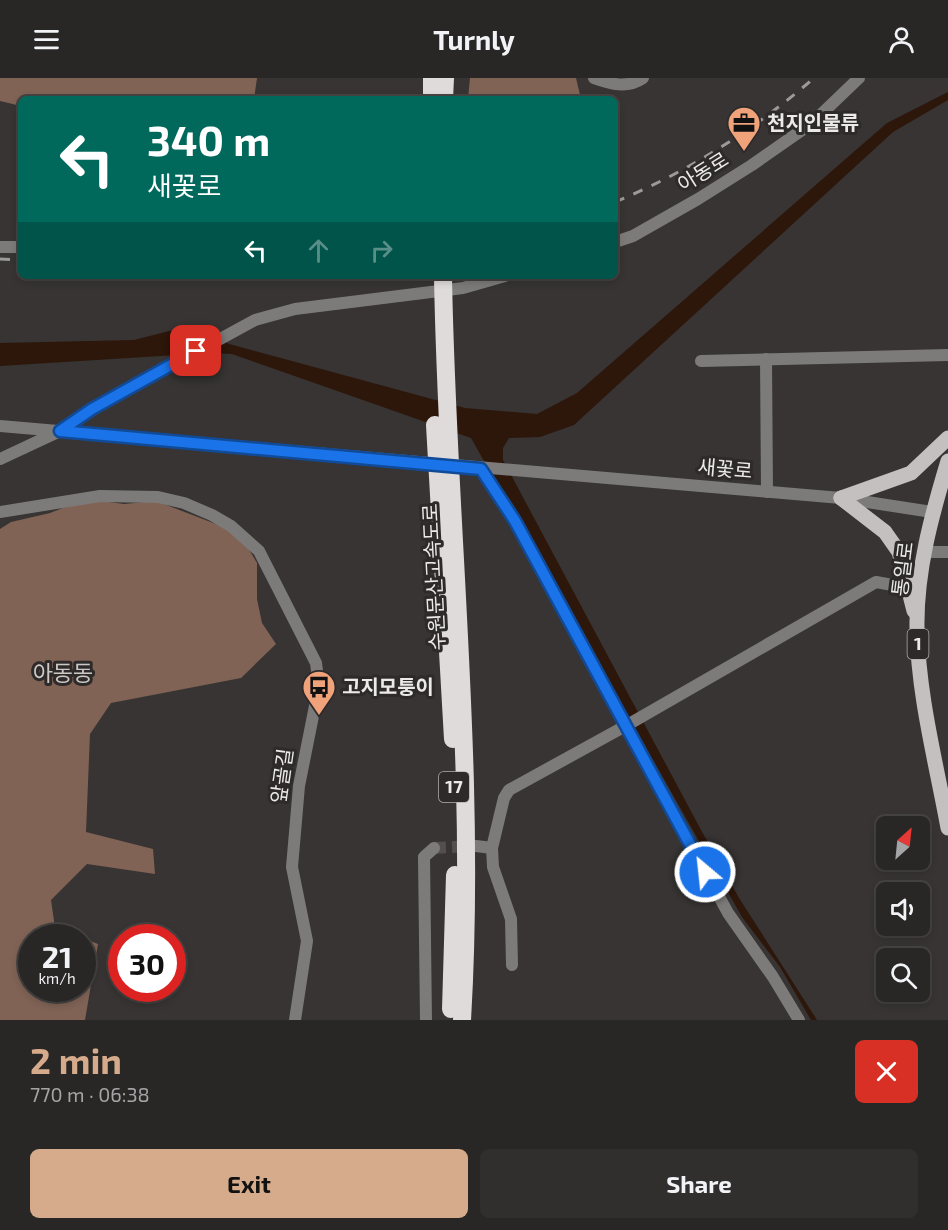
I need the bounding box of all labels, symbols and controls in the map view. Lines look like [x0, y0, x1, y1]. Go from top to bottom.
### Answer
icon: menu [30, 23, 63, 56]
text: Turnly [433, 23, 515, 55]
icon: person [885, 23, 918, 56]
office icon: 천지인물류 [726, 105, 762, 152]
place label: 천지인물류 [767, 110, 859, 134]
text: 340 m [147, 114, 270, 164]
icon: left [48, 120, 126, 198]
street label: 아동로 [673, 146, 732, 196]
text: 새꽃로 [147, 169, 222, 201]
icon: left [239, 234, 272, 267]
icon: ahead [302, 234, 335, 267]
icon: right [365, 234, 398, 267]
pin [170, 325, 221, 376]
icon: arrive [179, 334, 212, 367]
street label: 새꽃로 [697, 454, 754, 482]
street label: 수원문산고속도로 [417, 503, 449, 651]
street label: 통일로 [887, 540, 917, 598]
road number: 1 [908, 629, 928, 659]
district label: 아동동 [33, 659, 93, 685]
bus stop icon: 고지모퉁이 [301, 669, 337, 716]
place label: 고지모퉁이 [342, 674, 434, 698]
street label: 앞골길 [265, 747, 297, 805]
road number: 17 [439, 772, 469, 802]
north arrow [876, 816, 930, 870]
map controls [876, 816, 930, 1002]
position arrow [673, 840, 737, 904]
button: sound [876, 882, 930, 936]
speed limit sign: 30 [108, 924, 186, 1002]
text: 21 [42, 938, 72, 974]
button: search [876, 948, 930, 1002]
text: km/h [38, 969, 76, 987]
text: 2 min [30, 1038, 122, 1081]
button: close [855, 1040, 918, 1103]
text: 770 m · 06:38 [30, 1082, 150, 1106]
button: Exit [30, 1149, 468, 1218]
button: Share [480, 1149, 918, 1218]

